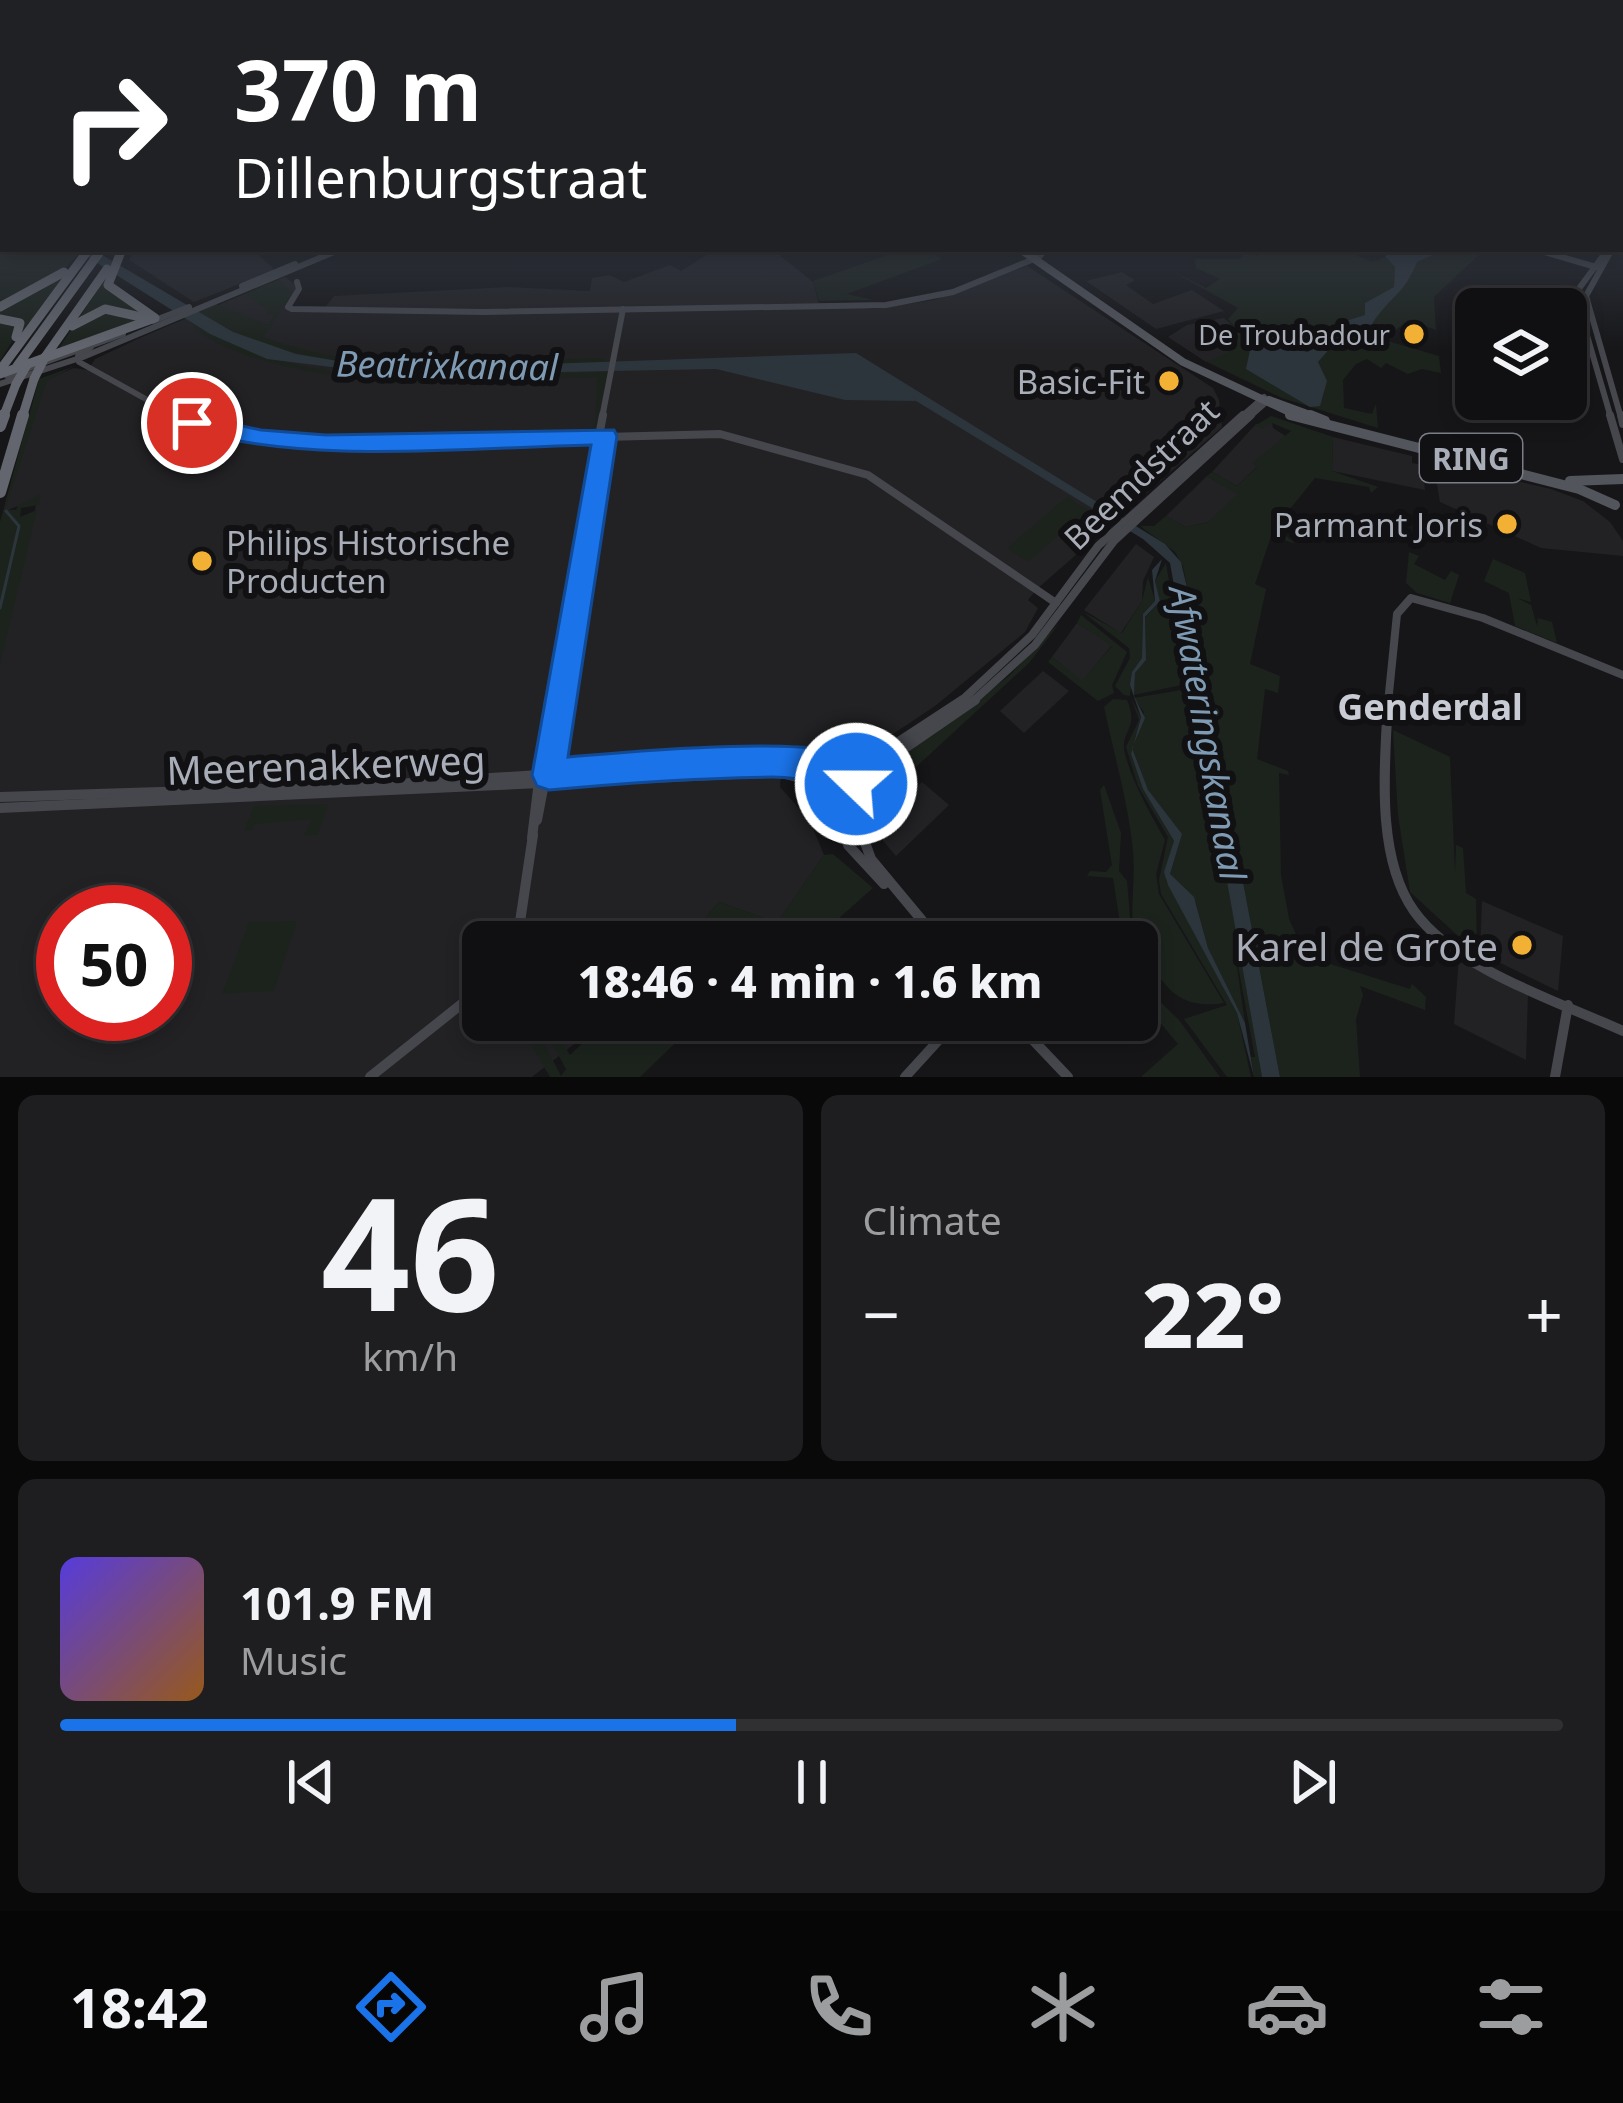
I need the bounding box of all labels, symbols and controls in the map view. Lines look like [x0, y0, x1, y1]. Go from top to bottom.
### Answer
text: 370 m [234, 31, 482, 146]
icon: right [36, 48, 192, 204]
text: Dillenburgstraat [234, 140, 647, 214]
map controls [1455, 288, 1587, 420]
button: layers [1455, 288, 1587, 420]
place label: De Troubadour [1198, 316, 1390, 353]
marker: De Troubadour [1401, 321, 1427, 347]
water label: Beatrixkanaal [335, 339, 559, 391]
place label: Basic-Fit [1017, 359, 1145, 404]
marker: Basic-Fit [1156, 368, 1182, 394]
pin [141, 372, 243, 474]
street label: Beemdstraat [1054, 388, 1228, 559]
icon: arrive [159, 390, 225, 456]
road number: RING [1420, 434, 1522, 482]
place label: Parmant Joris [1274, 502, 1483, 547]
marker: Parmant Joris [1494, 511, 1520, 537]
place label: Philips Historische Producten [226, 520, 510, 603]
marker: Philips Historische Producten [189, 548, 215, 574]
water label: Afwateringskanaal [1157, 579, 1258, 885]
district label: Genderdal [1337, 682, 1523, 731]
position arrow [793, 721, 919, 847]
street label: Meerenakkerweg [166, 732, 486, 796]
speed limit sign: 50 [36, 885, 192, 1041]
place label: Karel de Grote [1235, 919, 1498, 972]
marker: Karel de Grote [1509, 932, 1535, 958]
text: 18:46 · 4 min · 1.6 km [578, 950, 1042, 1011]
text: 46 [321, 1144, 499, 1357]
text: Climate [863, 1193, 1002, 1246]
text: 22° [1142, 1252, 1284, 1374]
text: − [863, 1268, 900, 1358]
text: + [1525, 1268, 1563, 1358]
text: km/h [362, 1329, 458, 1382]
text: 101.9 FM [240, 1572, 434, 1633]
text: Music [240, 1633, 347, 1686]
icon: previous [278, 1749, 344, 1815]
icon: pause [779, 1749, 845, 1815]
icon: next [1280, 1749, 1346, 1815]
icon: directions [349, 1965, 433, 2049]
icon: music [573, 1965, 657, 2049]
icon: phone [797, 1965, 881, 2049]
icon: climate [1021, 1965, 1105, 2049]
icon: car [1245, 1965, 1329, 2049]
icon: filters [1469, 1965, 1553, 2049]
text: 18:42 [70, 1970, 209, 2044]

